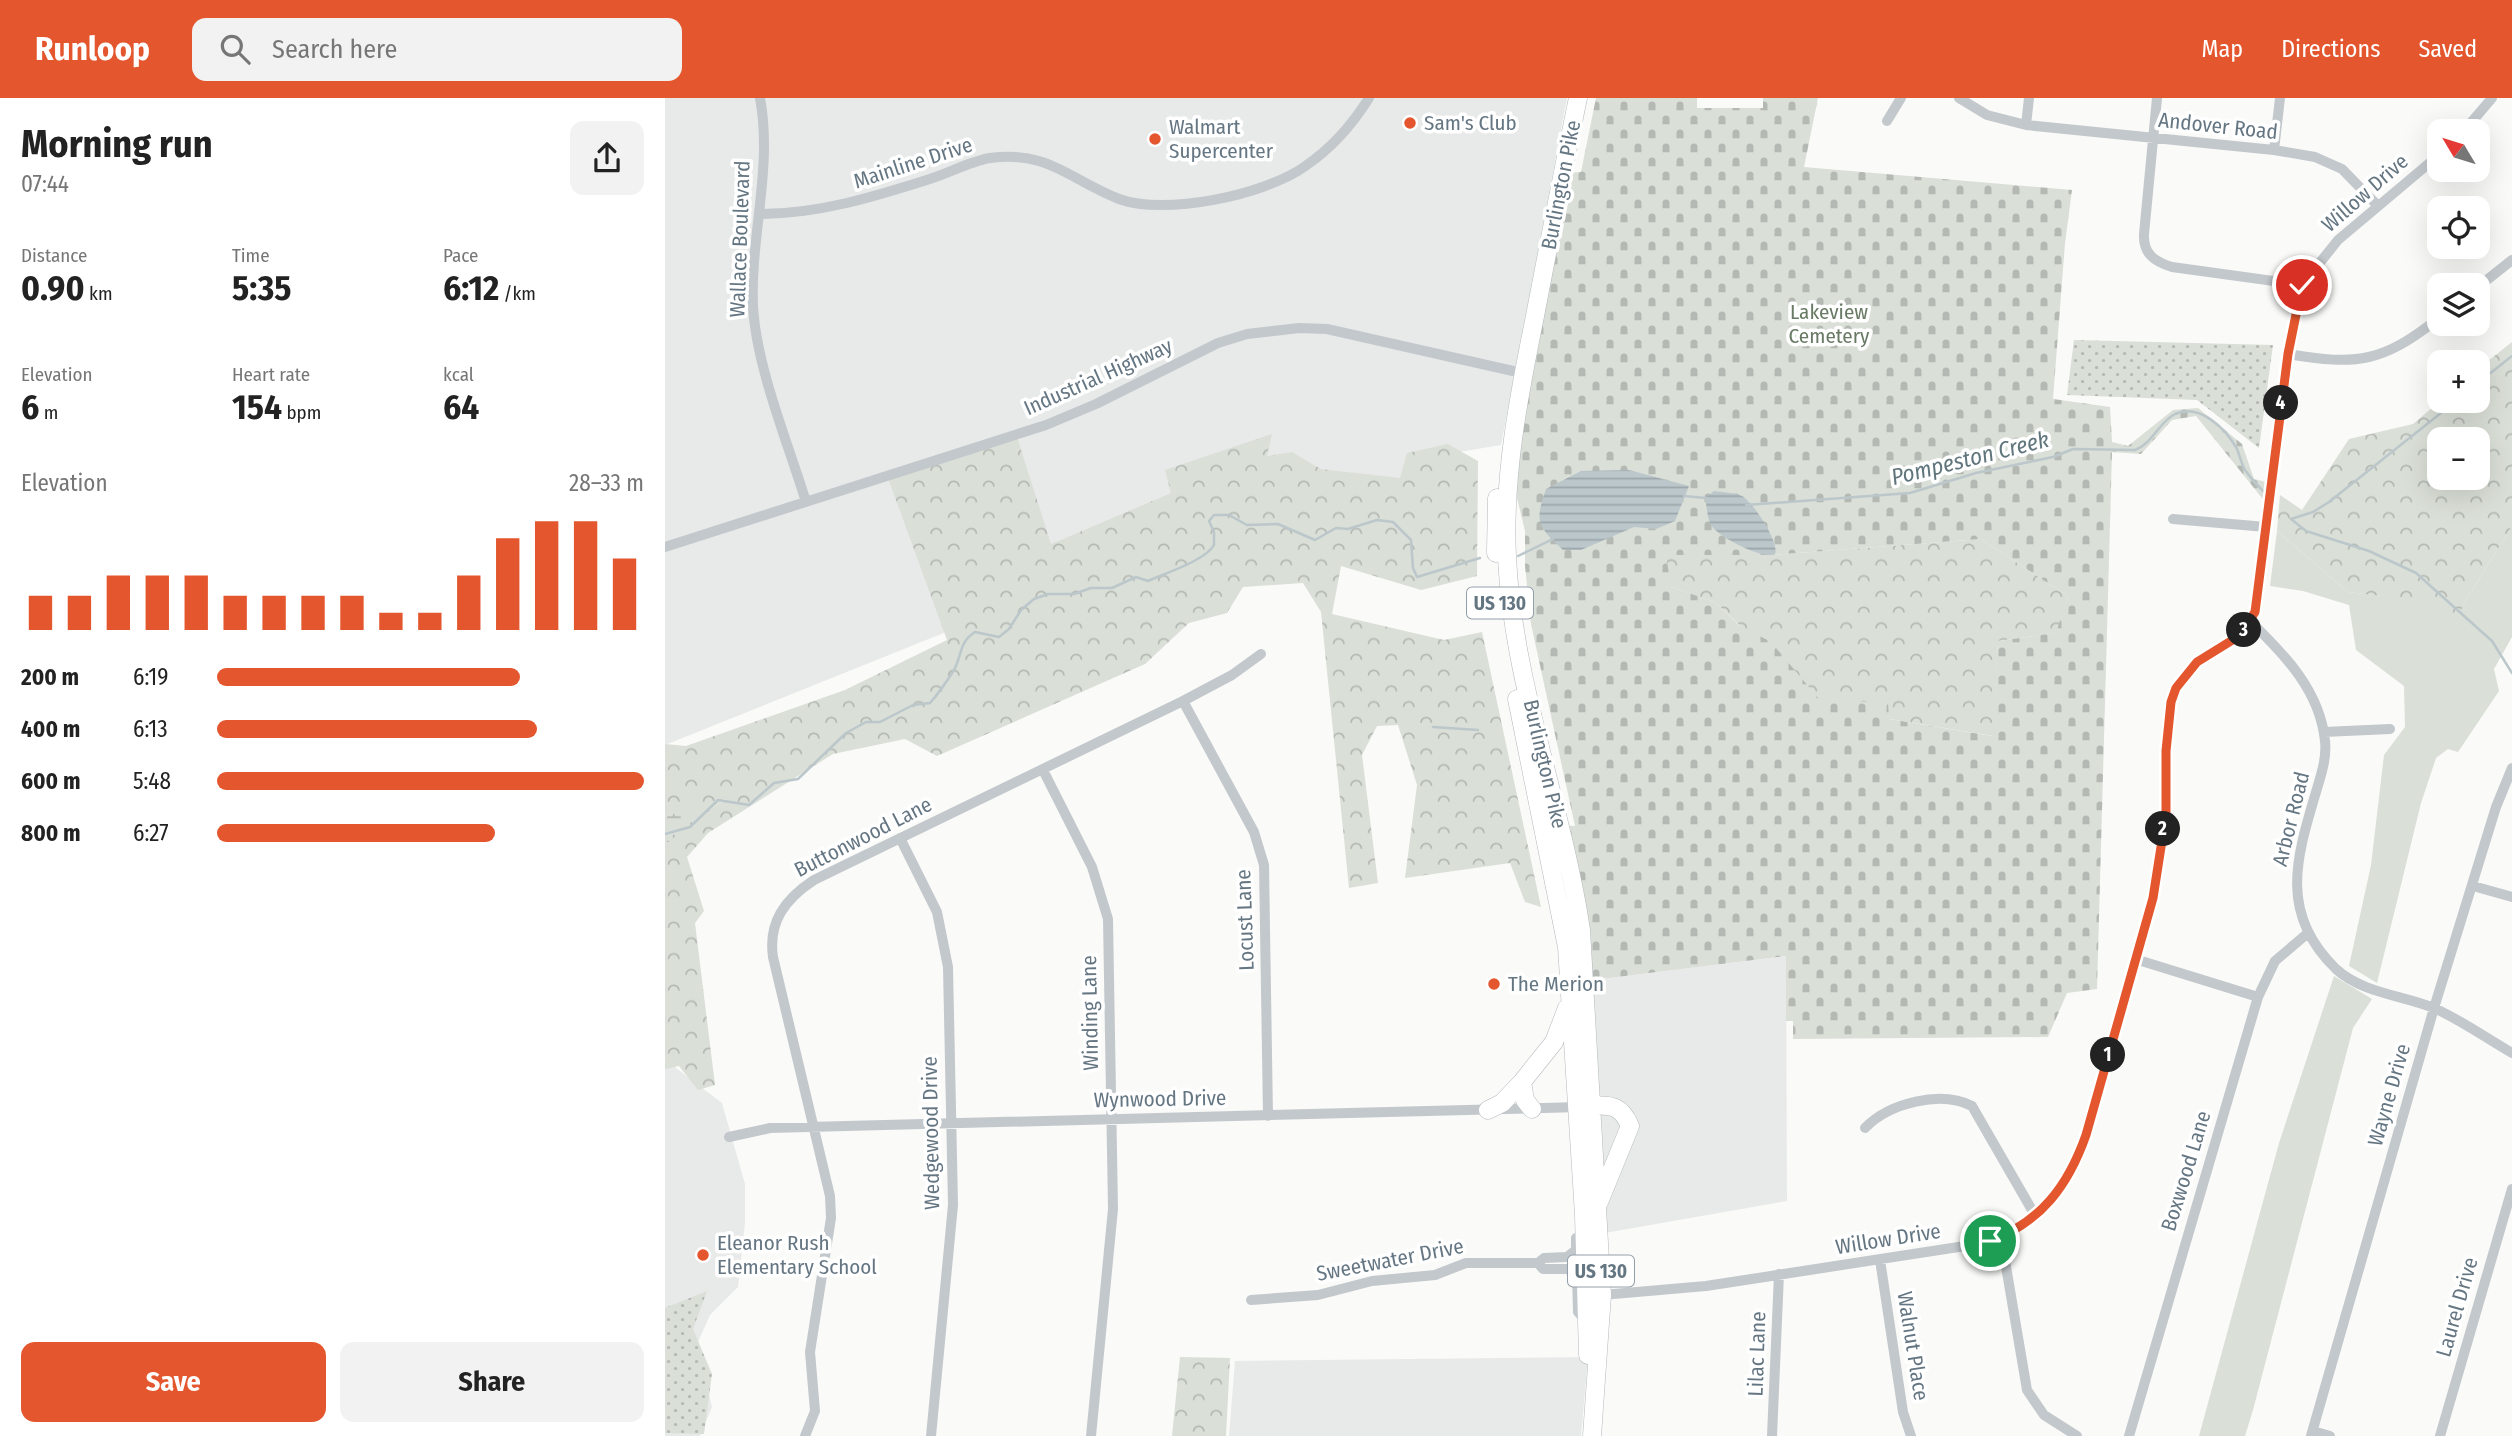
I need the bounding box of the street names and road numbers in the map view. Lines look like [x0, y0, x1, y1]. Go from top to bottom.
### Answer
street label: Andover Road [2157, 107, 2279, 145]
street label: Burlington Pike [1536, 118, 1586, 252]
street label: Mainline Drive [850, 132, 976, 194]
street label: Willow Drive [2316, 148, 2414, 238]
street label: Wallace Boulevard [724, 160, 756, 318]
street label: Industrial Highway [1020, 332, 1177, 421]
road number: US 130 [1467, 588, 1533, 618]
street label: Burlington Pike [1518, 697, 1572, 831]
street label: Arbor Road [2267, 769, 2315, 869]
street label: Buttonwood Lane [790, 791, 936, 883]
street label: Locust Lane [1230, 869, 1260, 971]
street label: Winding Lane [1076, 955, 1104, 1071]
street label: Wayne Drive [2362, 1041, 2416, 1149]
street label: Wedgewood Drive [917, 1056, 945, 1210]
street label: Wynwood Drive [1093, 1085, 1227, 1113]
street label: Boxwood Lane [2155, 1108, 2217, 1234]
street label: Willow Drive [1834, 1218, 1942, 1260]
street label: Sweetwater Drive [1314, 1233, 1466, 1287]
street label: Laurel Drive [2430, 1254, 2484, 1360]
road number: US 130 [1568, 1256, 1634, 1287]
street label: Walnut Place [1892, 1290, 1934, 1402]
street label: Lilac Lane [1743, 1311, 1771, 1397]

